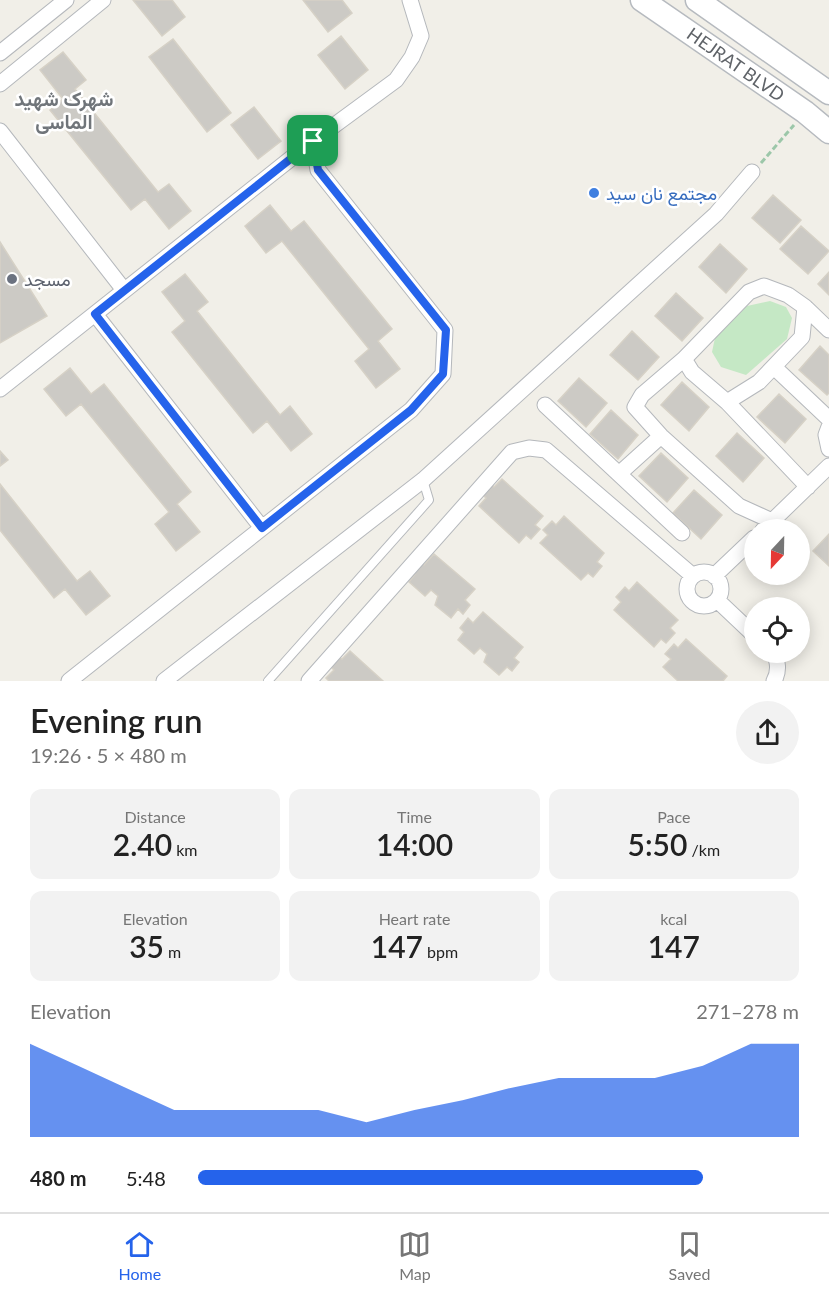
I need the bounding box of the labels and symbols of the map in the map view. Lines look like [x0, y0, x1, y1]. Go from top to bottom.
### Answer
street label: HEJRAT BLVD [683, 22, 789, 106]
district label: شهرک شهید الماسی [15, 86, 113, 134]
pin [287, 115, 338, 166]
place label: مجتمع نان سید [606, 182, 717, 206]
marker: مجتمع نان سید [587, 186, 601, 200]
place label: مسجد [24, 268, 71, 290]
marker: مسجد [5, 272, 19, 286]
north arrow [744, 519, 810, 585]

